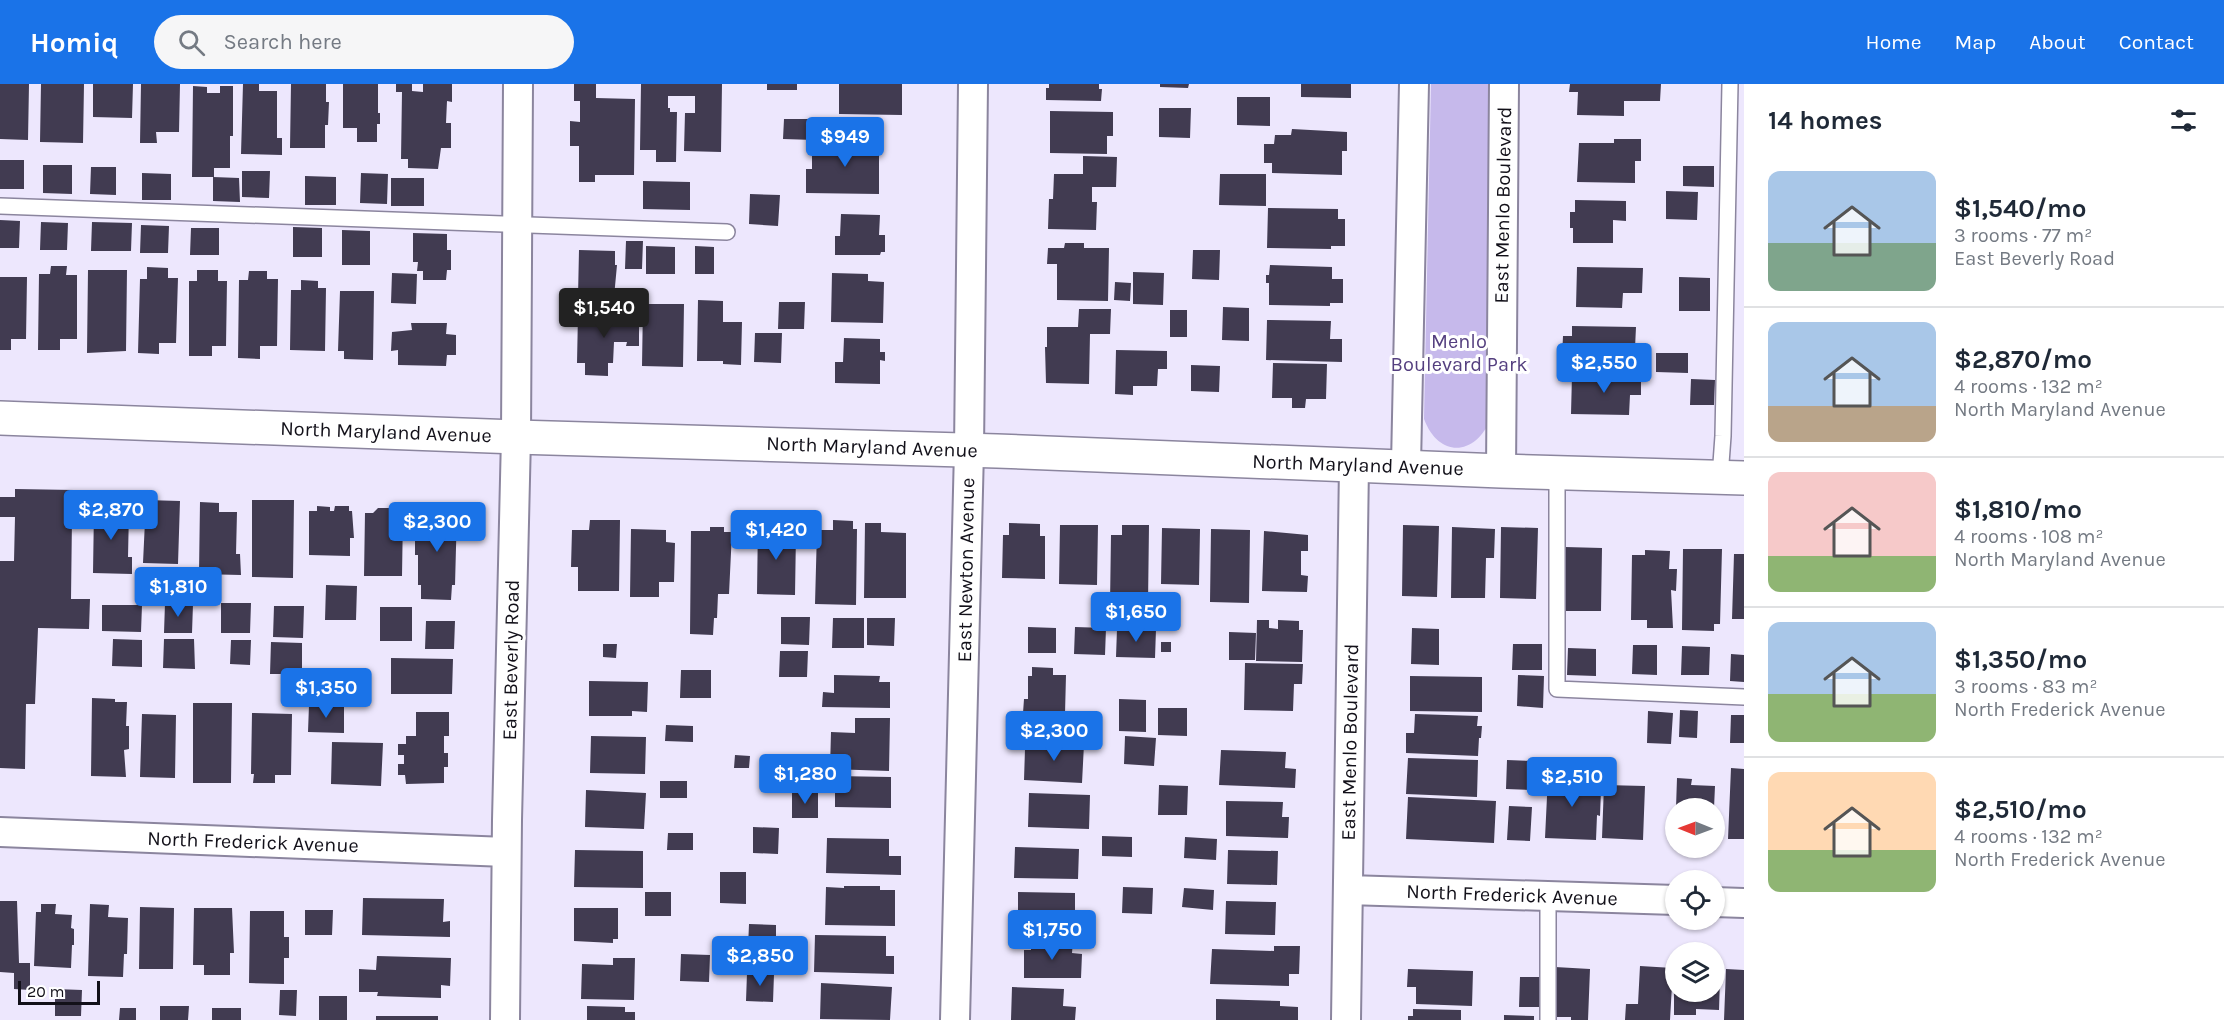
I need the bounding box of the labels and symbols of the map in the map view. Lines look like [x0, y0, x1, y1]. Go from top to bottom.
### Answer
street label: East Menlo Boulevard [1490, 106, 1516, 304]
pin: $949 [809, 117, 881, 168]
pin: $1,540 [555, 288, 653, 339]
park label: Menlo Boulevard Park [1391, 330, 1527, 376]
pin: $2,550 [1555, 343, 1653, 394]
street label: North Maryland Avenue [280, 417, 492, 447]
street label: North Maryland Avenue [766, 432, 978, 462]
street label: North Maryland Avenue [1252, 450, 1464, 480]
street label: East Newton Avenue [953, 478, 979, 662]
pin: $2,870 [62, 490, 160, 541]
pin: $2,300 [388, 502, 486, 553]
pin: $1,420 [727, 510, 825, 561]
pin: $1,810 [129, 567, 227, 618]
street label: East Beverly Road [498, 579, 524, 741]
pin: $1,650 [1087, 592, 1185, 643]
street label: East Menlo Boulevard [1337, 643, 1363, 841]
pin: $1,350 [277, 668, 375, 719]
pin: $2,300 [1005, 711, 1103, 762]
pin: $1,280 [756, 754, 854, 805]
pin: $2,510 [1523, 757, 1621, 808]
north arrow [1665, 798, 1725, 858]
street label: North Frederick Avenue [147, 827, 359, 857]
street label: North Frederick Avenue [1406, 880, 1618, 910]
pin: $1,750 [1003, 910, 1101, 961]
pin: $2,850 [711, 936, 809, 987]
scale bar [18, 978, 100, 1006]

